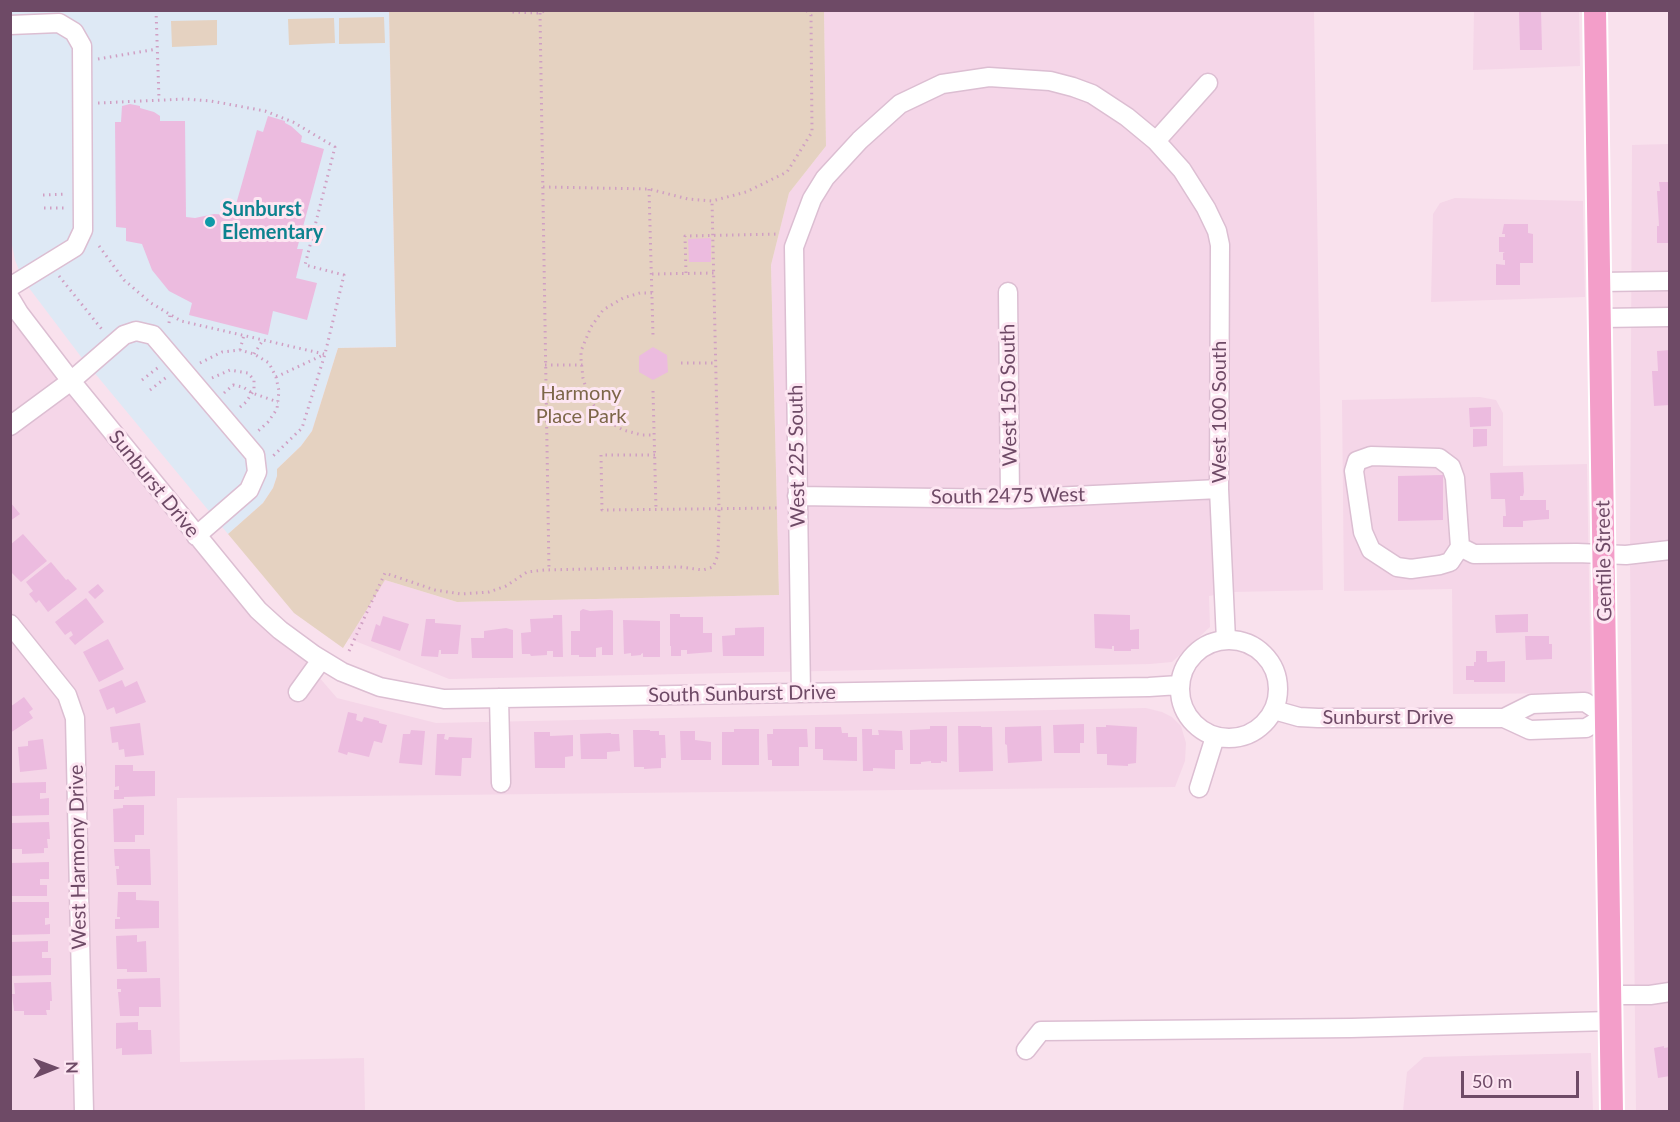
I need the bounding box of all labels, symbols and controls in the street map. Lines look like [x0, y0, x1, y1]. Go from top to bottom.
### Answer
place label: Sunburst Elementary [222, 198, 323, 245]
marker: Sunburst Elementary [203, 215, 217, 229]
street label: West 150 South [996, 323, 1022, 467]
street label: West 100 South [1208, 341, 1232, 483]
park label: Harmony Place Park [536, 382, 626, 429]
street label: West 225 South [784, 384, 810, 528]
street label: Sunburst Drive [103, 425, 205, 543]
street label: South 2475 West [931, 483, 1085, 509]
street label: Gentile Street [1591, 500, 1617, 622]
street label: South Sunburst Drive [648, 680, 836, 708]
street label: Sunburst Drive [1322, 706, 1454, 730]
street label: West Harmony Drive [64, 764, 92, 950]
north arrow [24, 1038, 84, 1098]
scale bar [1464, 1059, 1582, 1097]
text: N [63, 1061, 82, 1074]
text: 50 m [1472, 1070, 1512, 1092]

